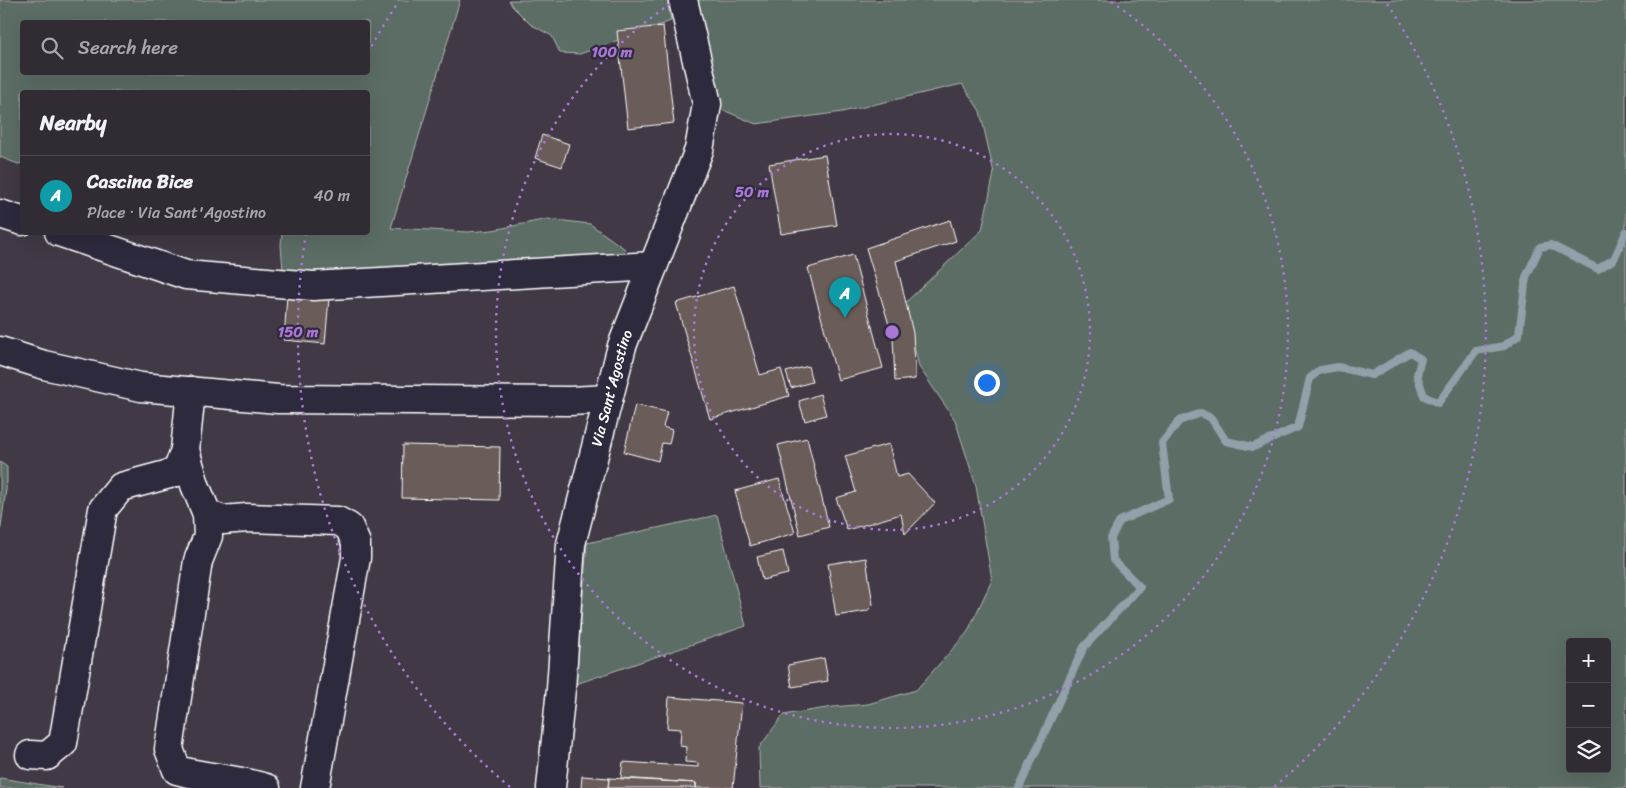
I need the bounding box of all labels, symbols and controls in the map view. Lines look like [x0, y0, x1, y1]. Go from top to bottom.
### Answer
search box [20, 20, 370, 75]
text: Search here [78, 31, 178, 64]
icon: search [38, 34, 66, 62]
text: 100 m [592, 39, 633, 65]
text: Nearby [40, 104, 106, 142]
text: Cascina Bice [87, 165, 193, 198]
text: 50 m [735, 179, 770, 205]
text: A [51, 181, 61, 210]
text: 40 m [313, 181, 350, 210]
text: Place · Via Sant'Agostino [87, 198, 266, 227]
pin: A [829, 277, 861, 318]
text: 150 m [278, 319, 319, 345]
centre of rings [883, 323, 901, 341]
street label: Via Sant'Agostino [584, 325, 640, 449]
your location [974, 370, 1000, 396]
map controls [1566, 638, 1611, 773]
button: + [1566, 638, 1611, 683]
button: − [1566, 683, 1611, 728]
button: layers [1566, 728, 1611, 773]

